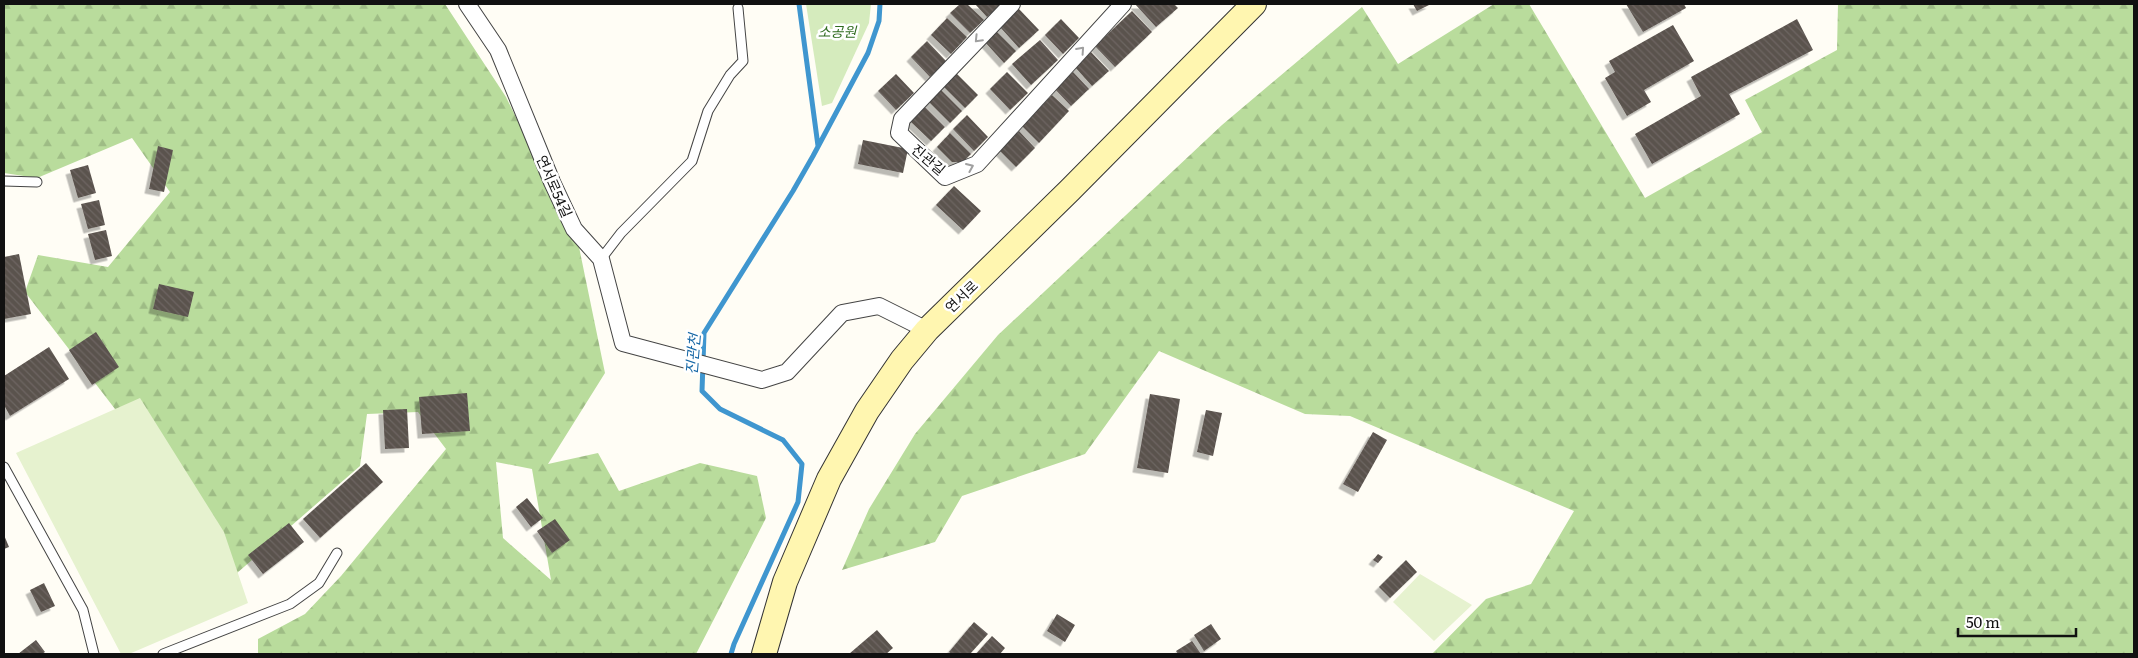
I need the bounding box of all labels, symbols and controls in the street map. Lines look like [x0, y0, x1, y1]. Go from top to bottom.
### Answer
park label: 소공원 [818, 21, 857, 41]
one-way arrow [975, 33, 984, 42]
one-way arrow [1075, 46, 1084, 55]
street label: 진관길 [908, 139, 950, 179]
street label: 연서로54길 [532, 152, 578, 220]
one-way arrow [965, 163, 974, 174]
street label: 연서로 [940, 275, 982, 317]
water label: 진관천 [679, 330, 705, 376]
scale bar [1958, 606, 2076, 638]
text: 50 m [1966, 610, 2000, 633]

